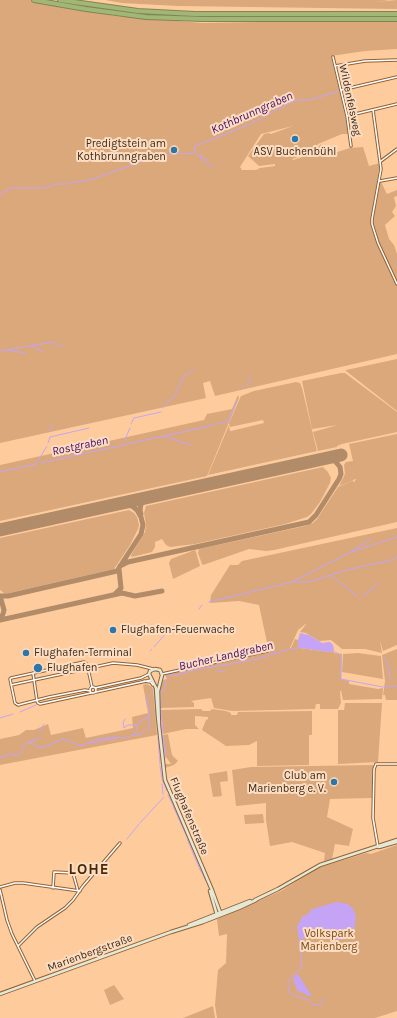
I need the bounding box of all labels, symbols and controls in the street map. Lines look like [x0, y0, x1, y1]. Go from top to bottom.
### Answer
street label: Wildenfelsweg [336, 63, 364, 137]
water label: Kothbrunngraben [209, 89, 295, 137]
marker: ASV Buchenbühl [290, 134, 300, 144]
place label: Predigtstein am Kothbrunngraben [77, 137, 166, 163]
marker: Predigtstein am Kothbrunngraben [169, 145, 179, 155]
place label: ASV Buchenbühl [254, 145, 336, 159]
water label: Rostgraben [51, 433, 109, 459]
place label: Flughafen-Feuerwache [121, 623, 235, 637]
marker: Flughafen-Feuerwache [108, 625, 118, 635]
water label: Bucher Landgraben [177, 638, 275, 674]
place label: Flughafen-Terminal [34, 646, 132, 660]
marker: Flughafen-Terminal [21, 648, 31, 658]
place label: Flughafen [47, 661, 97, 675]
marker: Flughafen [32, 662, 44, 674]
place label: Club am Marienberg e. V. [248, 769, 326, 795]
street label: Flughafenstraße [167, 775, 211, 857]
marker: Club am Marienberg e. V. [329, 777, 339, 787]
district label: LOHE [68, 861, 110, 879]
park label: Volkspark Marienberg [300, 927, 358, 953]
street label: Marienbergstraße [46, 932, 134, 974]

